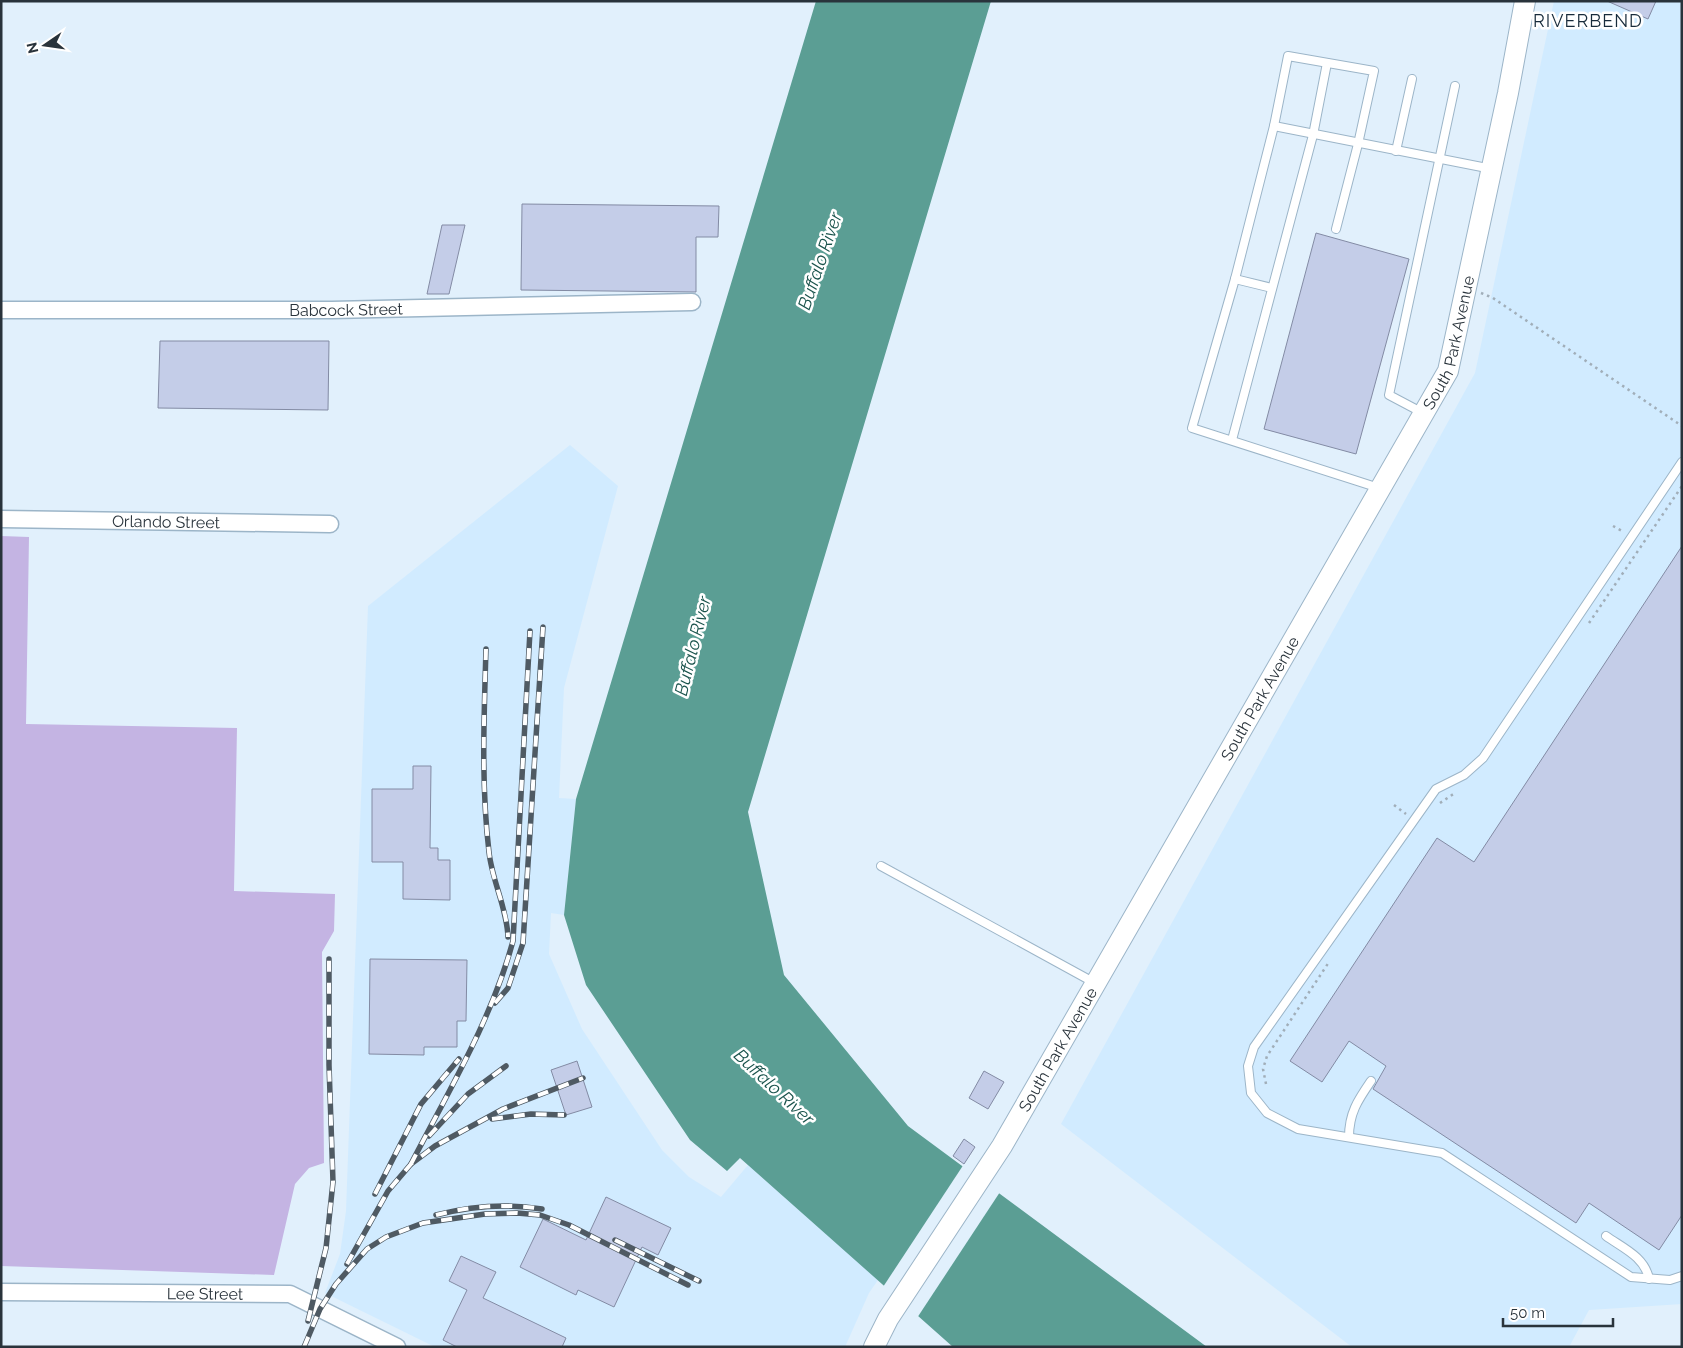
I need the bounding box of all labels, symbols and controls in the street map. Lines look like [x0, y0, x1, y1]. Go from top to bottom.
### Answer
district label: RIVERBEND [1533, 10, 1643, 31]
north arrow [20, 20, 70, 70]
text: N [23, 41, 41, 55]
water label: Buffalo River [793, 209, 846, 312]
street label: South Park Avenue [1419, 274, 1478, 413]
street label: Babcock Street [289, 299, 403, 320]
street label: Orlando Street [112, 512, 221, 532]
water label: Buffalo River [670, 593, 715, 698]
street label: South Park Avenue [1217, 633, 1303, 764]
street label: South Park Avenue [1015, 984, 1101, 1115]
water label: Buffalo River [730, 1044, 819, 1129]
street label: Lee Street [167, 1284, 244, 1304]
scale bar [1503, 1296, 1613, 1328]
text: 50 m [1510, 1304, 1545, 1322]

